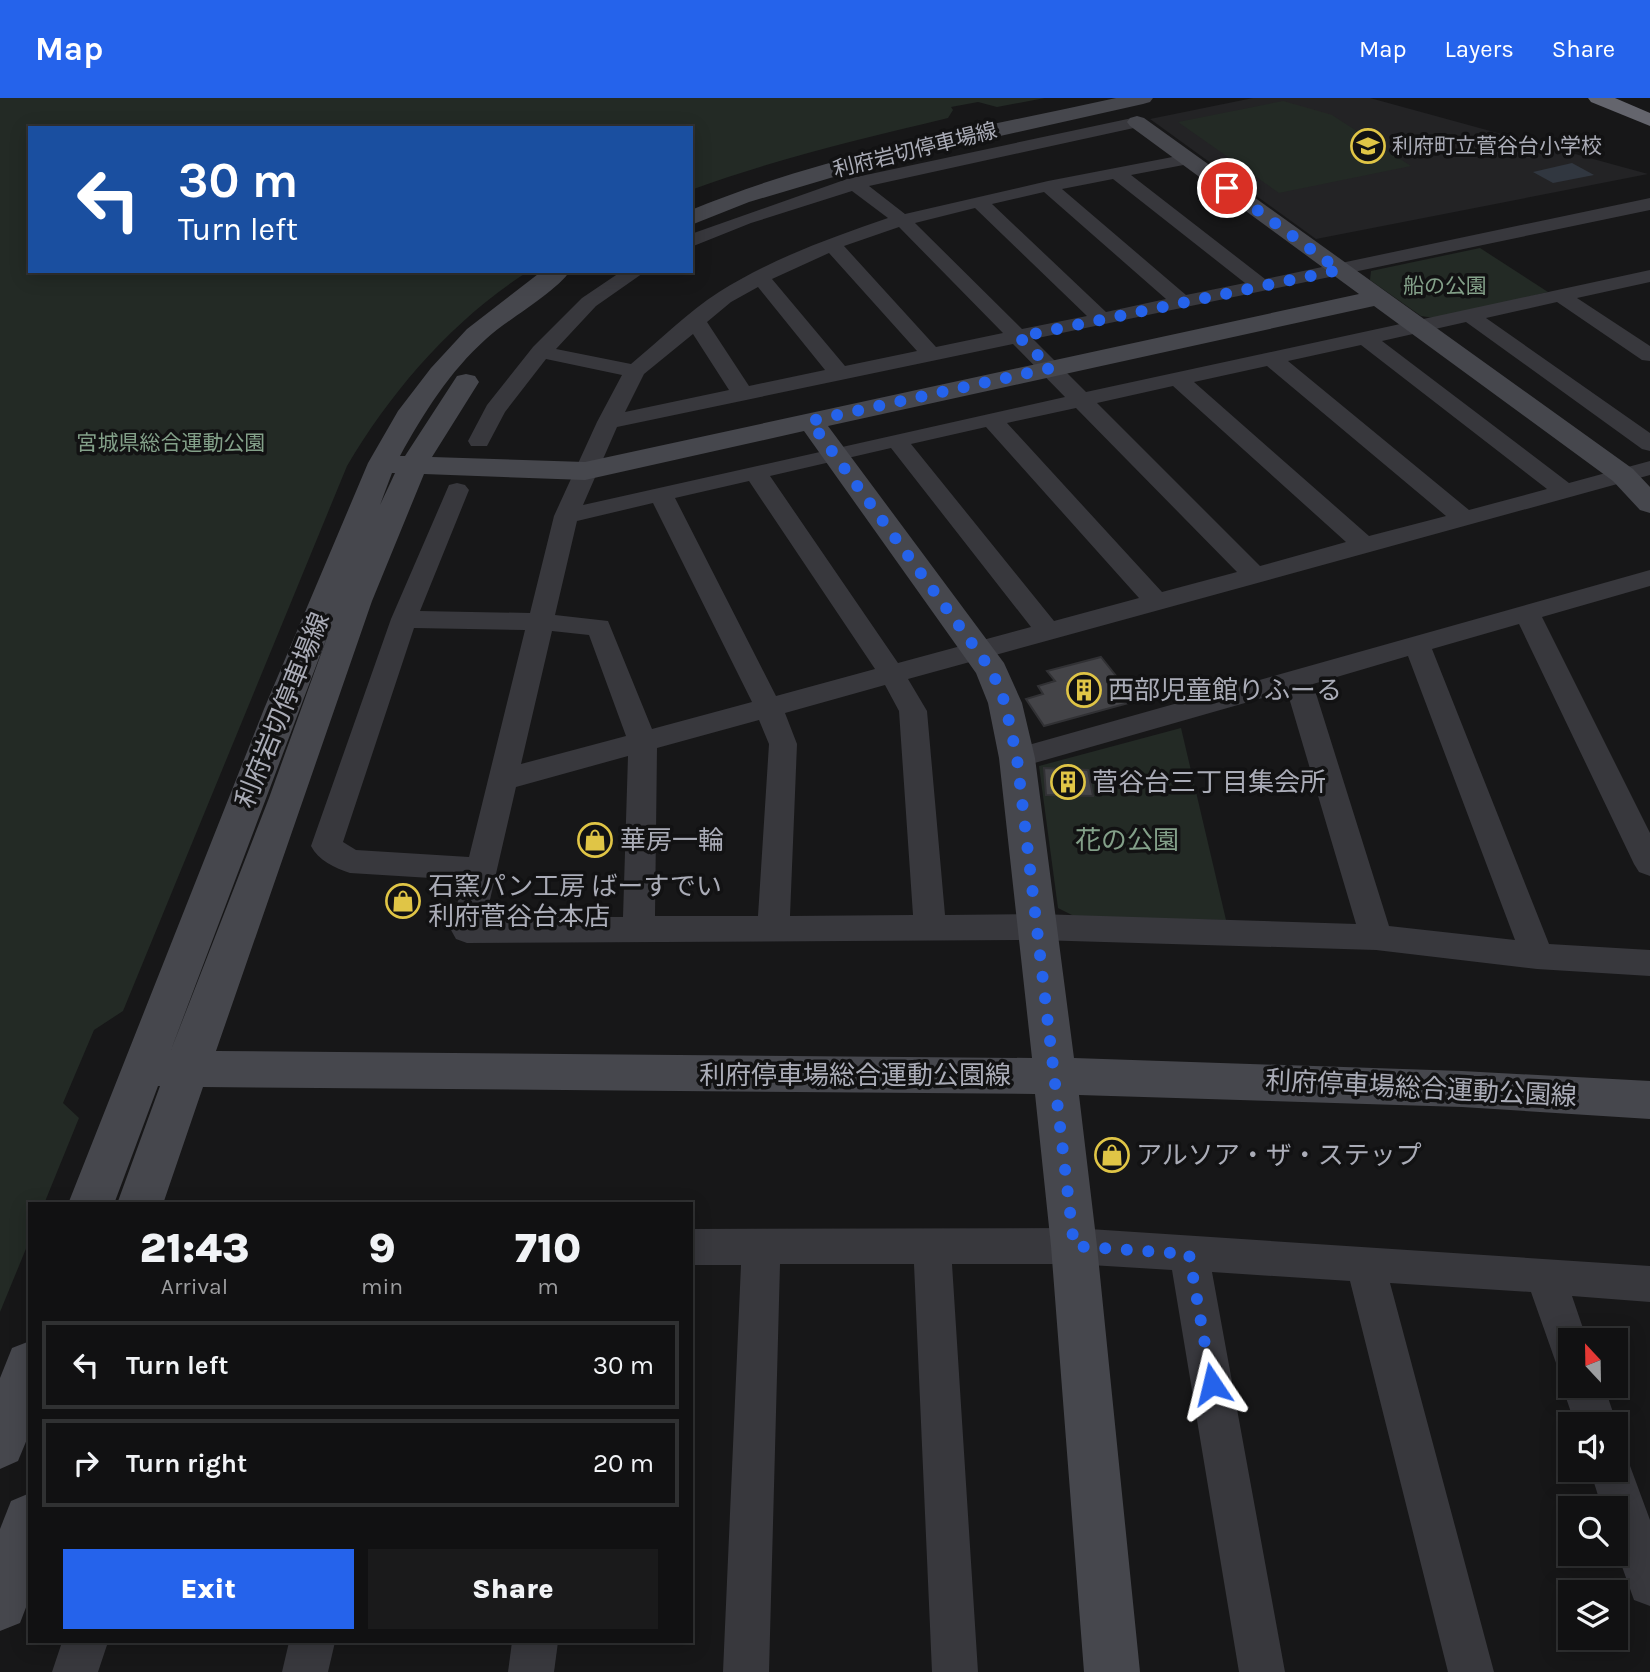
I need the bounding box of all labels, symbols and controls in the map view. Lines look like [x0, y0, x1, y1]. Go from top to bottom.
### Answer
text: Map [35, 30, 103, 68]
text: Map [1359, 35, 1407, 63]
text: Layers [1445, 35, 1514, 63]
text: Share [1552, 35, 1615, 63]
street label: 利府岩切停車場線 [831, 118, 999, 182]
school or university icon: 利府町立菅谷台小学校 [1349, 127, 1387, 165]
place label: 利府町立菅谷台小学校 [1392, 134, 1602, 158]
text: 30 m [178, 152, 298, 209]
icon: left [63, 154, 154, 245]
pin [1197, 158, 1257, 218]
icon: arrive [1208, 169, 1246, 207]
text: Turn left [178, 211, 298, 248]
park label: 船の公園 [1403, 274, 1487, 298]
park label: 宮城県総合運動公園 [77, 431, 266, 455]
street label: 利府岩切停車場線 [229, 608, 336, 812]
building icon: 西部児童館りふーる [1065, 671, 1103, 709]
place label: 西部児童館りふーる [1108, 675, 1342, 706]
building icon: 菅谷台三丁目集会所 [1049, 763, 1087, 801]
place label: 菅谷台三丁目集会所 [1092, 767, 1326, 798]
shop icon: 華房一輪 [576, 821, 614, 859]
place label: 華房一輪 [620, 825, 724, 856]
park label: 花の公園 [1075, 825, 1179, 856]
place label: 石窯パン工房 ばーすでい 利府菅谷台本店 [428, 871, 722, 932]
shop icon: 石窯パン工房 ばーすでい 利府菅谷台本店 [384, 882, 422, 920]
street label: 利府停車場総合運動公園線 [699, 1060, 1011, 1091]
street label: 利府停車場総合運動公園線 [1264, 1065, 1578, 1112]
shop icon: アルソア・ザ・ステップ [1093, 1136, 1131, 1174]
place label: アルソア・ザ・ステップ [1136, 1140, 1422, 1171]
text: 21:43 [140, 1223, 249, 1273]
text: 9 [369, 1223, 396, 1273]
text: 710 [515, 1223, 581, 1273]
text: Arrival [161, 1273, 228, 1300]
text: min [361, 1273, 403, 1300]
text: m [537, 1273, 559, 1300]
north arrow [1558, 1328, 1628, 1398]
map controls [1558, 1328, 1628, 1650]
icon: left [67, 1346, 105, 1384]
position arrow [1175, 1347, 1249, 1421]
text: Turn left [126, 1350, 228, 1381]
text: 30 m [593, 1350, 654, 1381]
button: sound [1558, 1412, 1628, 1482]
icon: right [67, 1444, 105, 1482]
text: Turn right [126, 1448, 247, 1479]
text: 20 m [593, 1448, 654, 1479]
button: search [1558, 1496, 1628, 1566]
button: Exit [63, 1549, 354, 1629]
button: Share [368, 1549, 658, 1629]
button: layers [1558, 1580, 1628, 1650]

